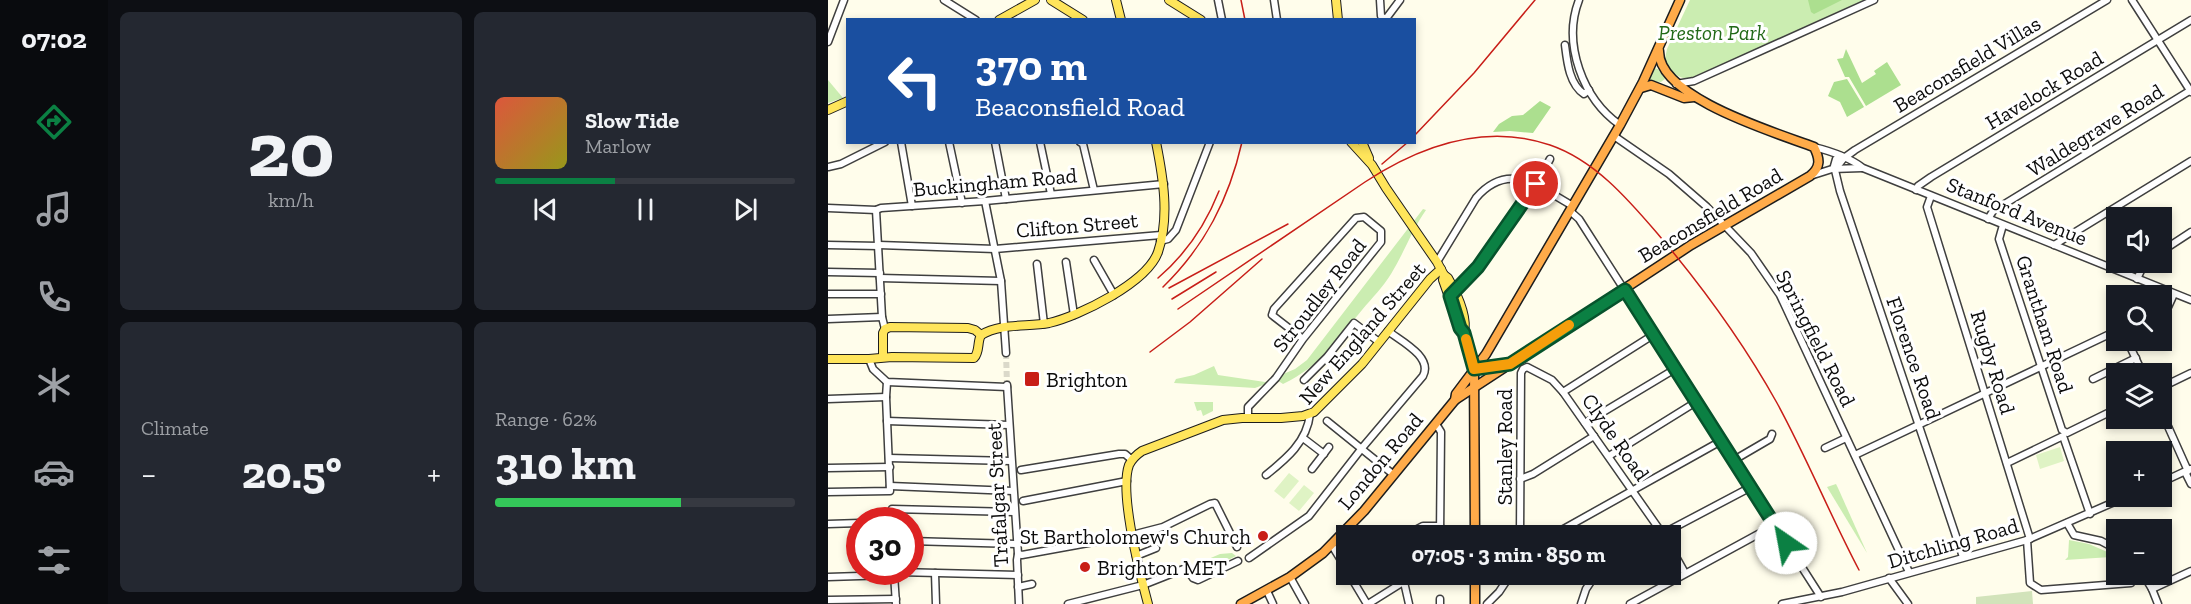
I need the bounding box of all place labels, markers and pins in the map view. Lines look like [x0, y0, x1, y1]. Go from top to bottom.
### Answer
pin [1510, 158, 1561, 209]
place label: Brighton [1046, 367, 1127, 392]
marker: Brighton [1023, 370, 1041, 388]
place label: St Bartholomew's Church [1020, 524, 1251, 549]
marker: St Bartholomew's Church [1256, 529, 1270, 543]
place label: Brighton MET [1097, 555, 1227, 580]
marker: Brighton MET [1078, 560, 1092, 574]

